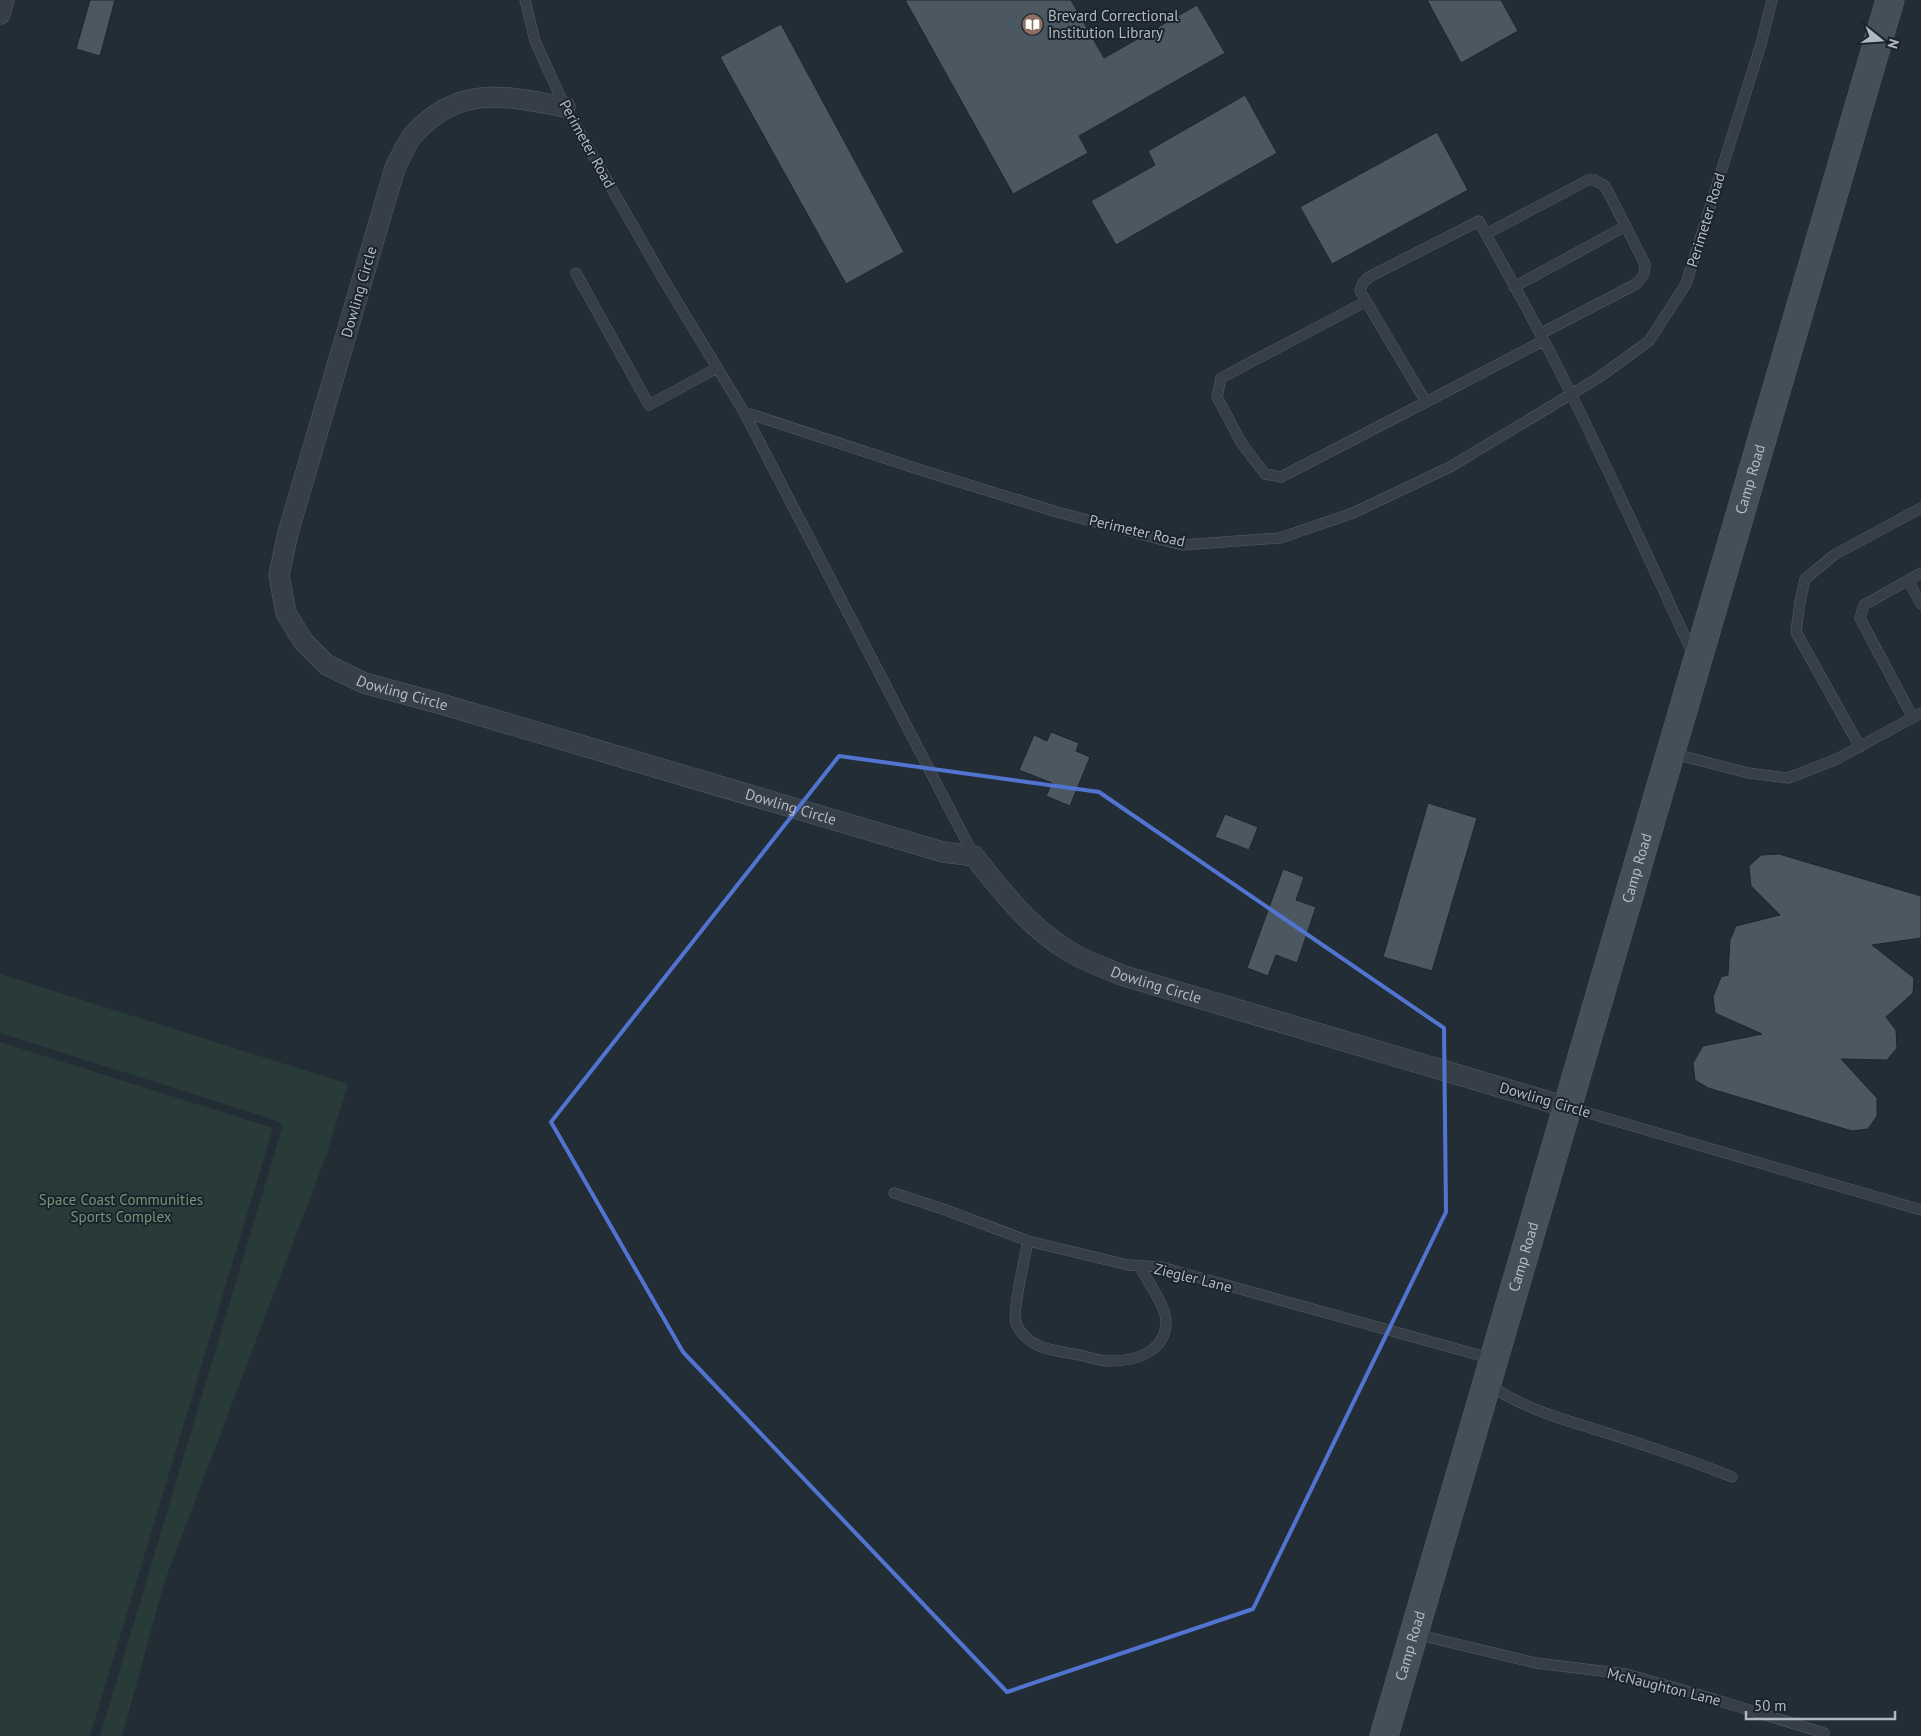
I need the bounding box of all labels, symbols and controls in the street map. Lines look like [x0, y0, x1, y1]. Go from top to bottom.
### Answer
place label: Brevard Correctional Institution Library [1048, 6, 1179, 42]
library icon: Brevard Correctional Institution Library [1020, 13, 1044, 37]
north arrow [1856, 15, 1906, 65]
text: N [1883, 37, 1903, 51]
street label: Perimeter Road [555, 96, 619, 191]
street label: Perimeter Road [1682, 170, 1729, 269]
street label: Dowling Circle [336, 244, 381, 340]
street label: Camp Road [1731, 442, 1769, 516]
street label: Perimeter Road [1087, 510, 1187, 551]
street label: Dowling Circle [353, 671, 450, 714]
street label: Dowling Circle [743, 784, 839, 829]
street label: Camp Road [1617, 831, 1656, 905]
street label: Dowling Circle [1108, 962, 1204, 1007]
street label: Dowling Circle [1497, 1077, 1593, 1122]
park label: Space Coast Communities Sports Complex [39, 1190, 203, 1226]
street label: Camp Road [1504, 1220, 1542, 1294]
street label: Ziegler Lane [1152, 1259, 1234, 1296]
street label: Camp Road [1391, 1608, 1429, 1683]
street label: McNaughton Lane [1605, 1663, 1723, 1710]
scale bar [1746, 1688, 1895, 1720]
text: 50 m [1754, 1696, 1787, 1715]

